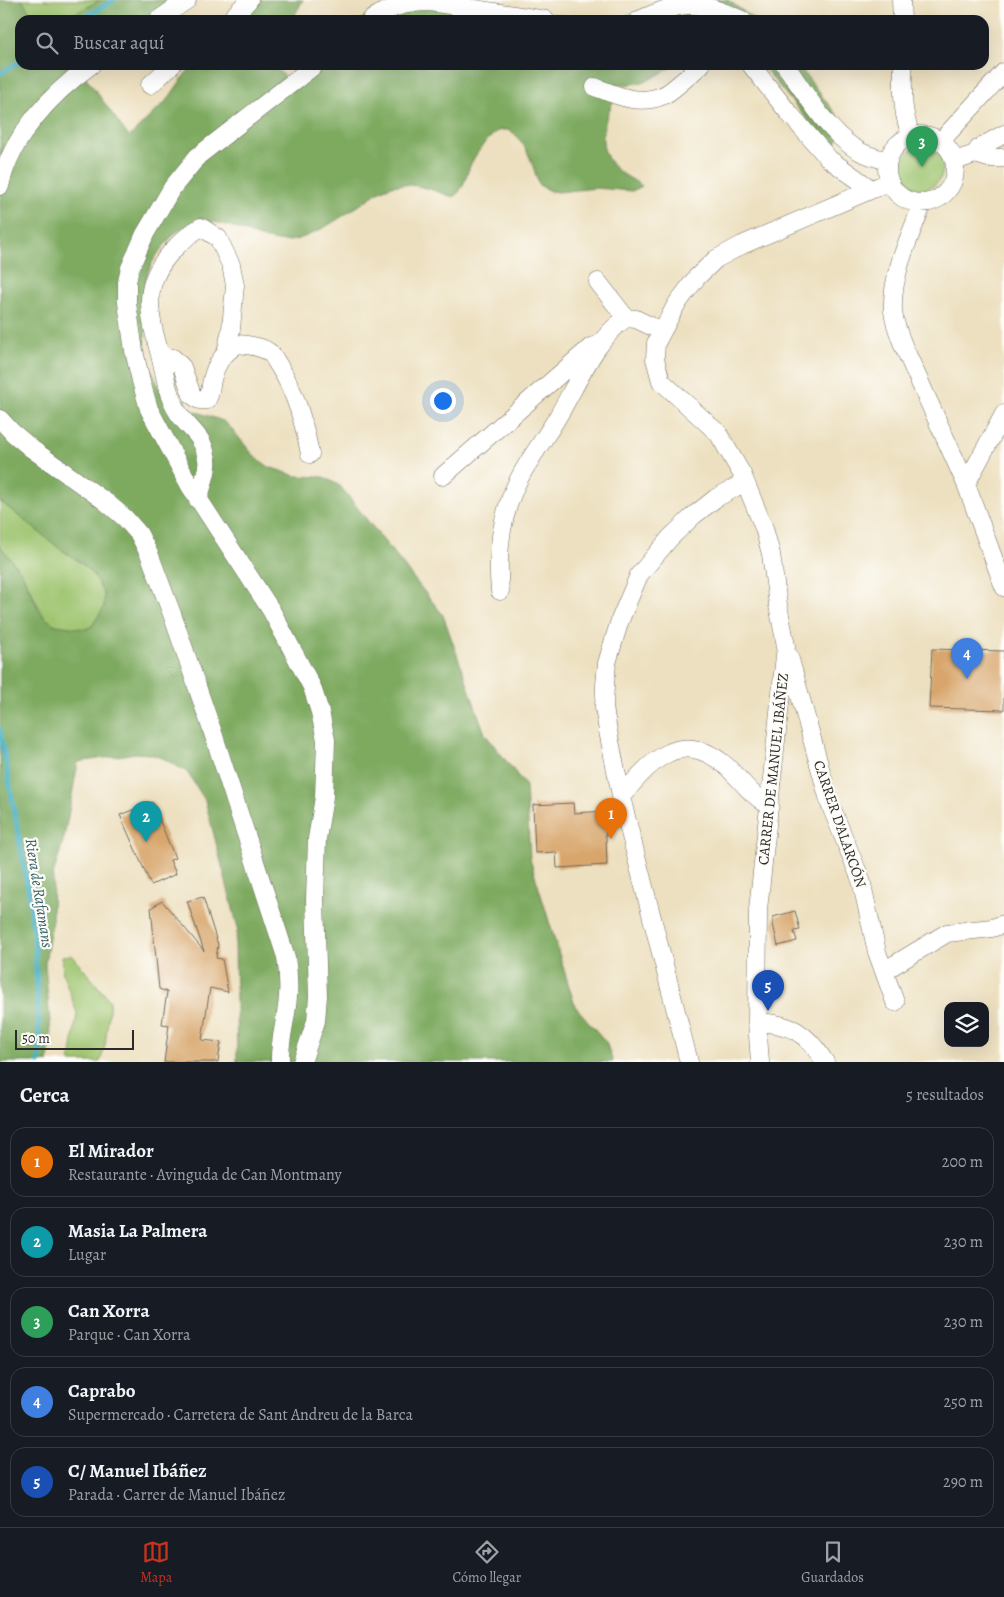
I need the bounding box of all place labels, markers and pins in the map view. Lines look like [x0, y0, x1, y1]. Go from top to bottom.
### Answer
pin: 3 [906, 126, 938, 167]
pin: 4 [951, 638, 983, 679]
pin: 1 [595, 798, 627, 839]
pin: 2 [130, 801, 162, 842]
pin: 5 [752, 970, 784, 1011]

